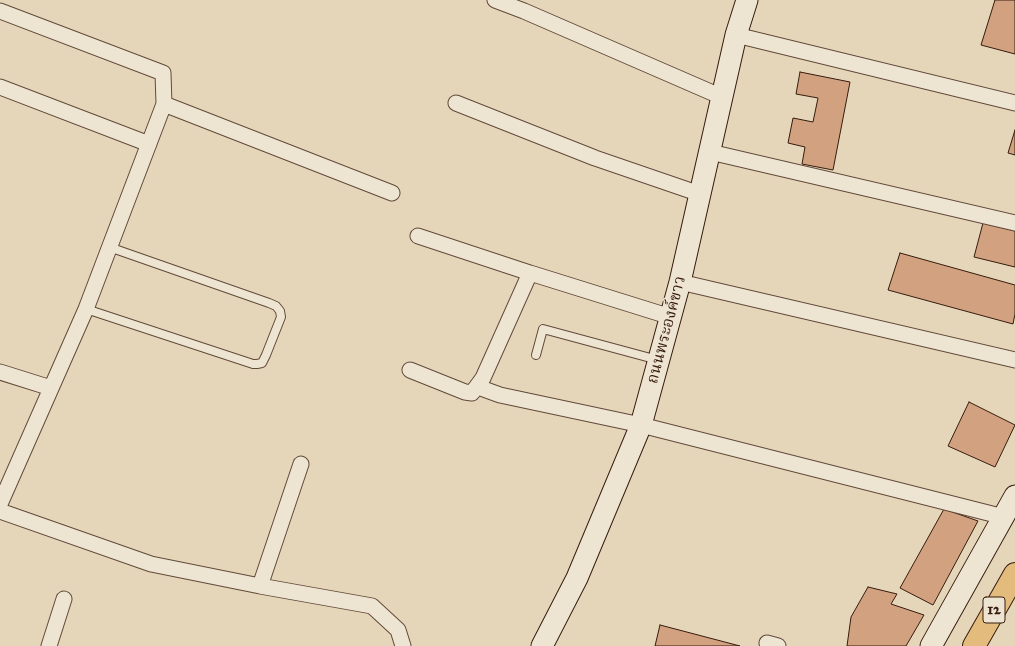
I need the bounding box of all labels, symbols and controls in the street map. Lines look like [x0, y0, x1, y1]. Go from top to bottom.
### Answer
street label: ถนนพระองค์ขาว [643, 274, 691, 386]
road number: 12 [983, 597, 1005, 623]

